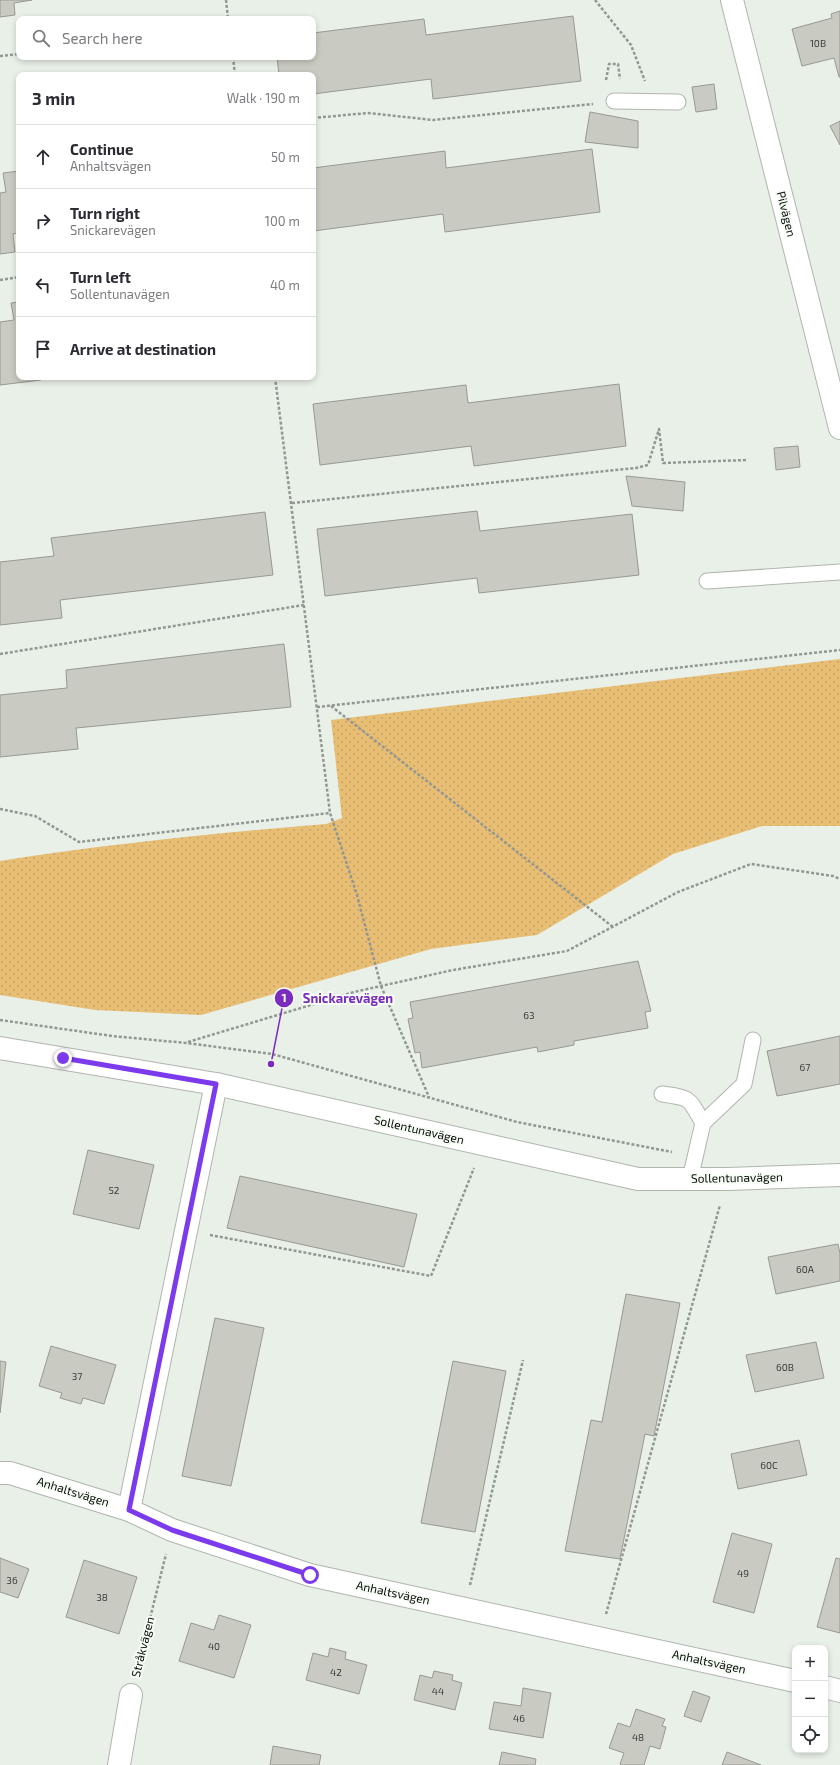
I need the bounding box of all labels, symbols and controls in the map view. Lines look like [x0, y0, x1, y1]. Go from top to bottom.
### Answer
search box [16, 16, 316, 60]
icon: search [30, 27, 52, 49]
text: Search here [62, 29, 143, 47]
house number: 10B [810, 37, 826, 49]
text: 3 min [32, 88, 75, 108]
text: Walk · 190 m [227, 90, 300, 106]
text: Continue [70, 140, 133, 158]
icon: ahead [32, 146, 54, 168]
text: 50 m [271, 149, 300, 165]
text: Anhaltsvägen [70, 158, 151, 174]
street label: Pilvägen [775, 190, 799, 238]
text: Turn right [70, 204, 140, 222]
icon: right [32, 210, 54, 232]
text: 100 m [265, 213, 300, 229]
text: Snickarevägen [70, 222, 156, 238]
text: Turn left [70, 268, 131, 286]
icon: left [32, 274, 54, 296]
text: 40 m [270, 277, 300, 293]
text: Sollentunavägen [70, 286, 170, 302]
icon: arrive [32, 338, 54, 360]
text: Arrive at destination [70, 340, 216, 358]
callout: Snickarevägen [274, 986, 401, 1011]
text: 1 [281, 990, 287, 1004]
text: Snickarevägen [303, 990, 393, 1006]
house number: 63 [523, 1009, 535, 1021]
route end [54, 1049, 72, 1067]
house number: 67 [800, 1061, 810, 1073]
street label: Sollentunavägen [373, 1112, 466, 1146]
street label: Sollentunavägen [691, 1169, 783, 1185]
house number: 52 [109, 1184, 120, 1196]
house number: 60A [796, 1263, 815, 1275]
house number: 60B [776, 1361, 794, 1373]
house number: 37 [72, 1370, 82, 1382]
house number: 60C [760, 1459, 778, 1471]
street label: Anhaltsvägen [35, 1473, 111, 1509]
route start [301, 1566, 319, 1584]
house number: 49 [737, 1567, 749, 1579]
house number: 36 [6, 1574, 18, 1586]
street label: Anhaltsvägen [355, 1577, 431, 1607]
house number: 38 [96, 1591, 108, 1603]
street label: Stråkvägen [128, 1615, 156, 1678]
house number: 40 [208, 1640, 220, 1652]
map controls [792, 1645, 828, 1753]
button: + [792, 1645, 828, 1681]
street label: Anhaltsvägen [671, 1646, 747, 1676]
house number: 42 [330, 1666, 342, 1678]
button: − [792, 1681, 828, 1717]
house number: 44 [432, 1685, 444, 1697]
house number: 46 [513, 1712, 525, 1724]
button: locate [792, 1717, 828, 1753]
house number: 48 [632, 1731, 644, 1743]

